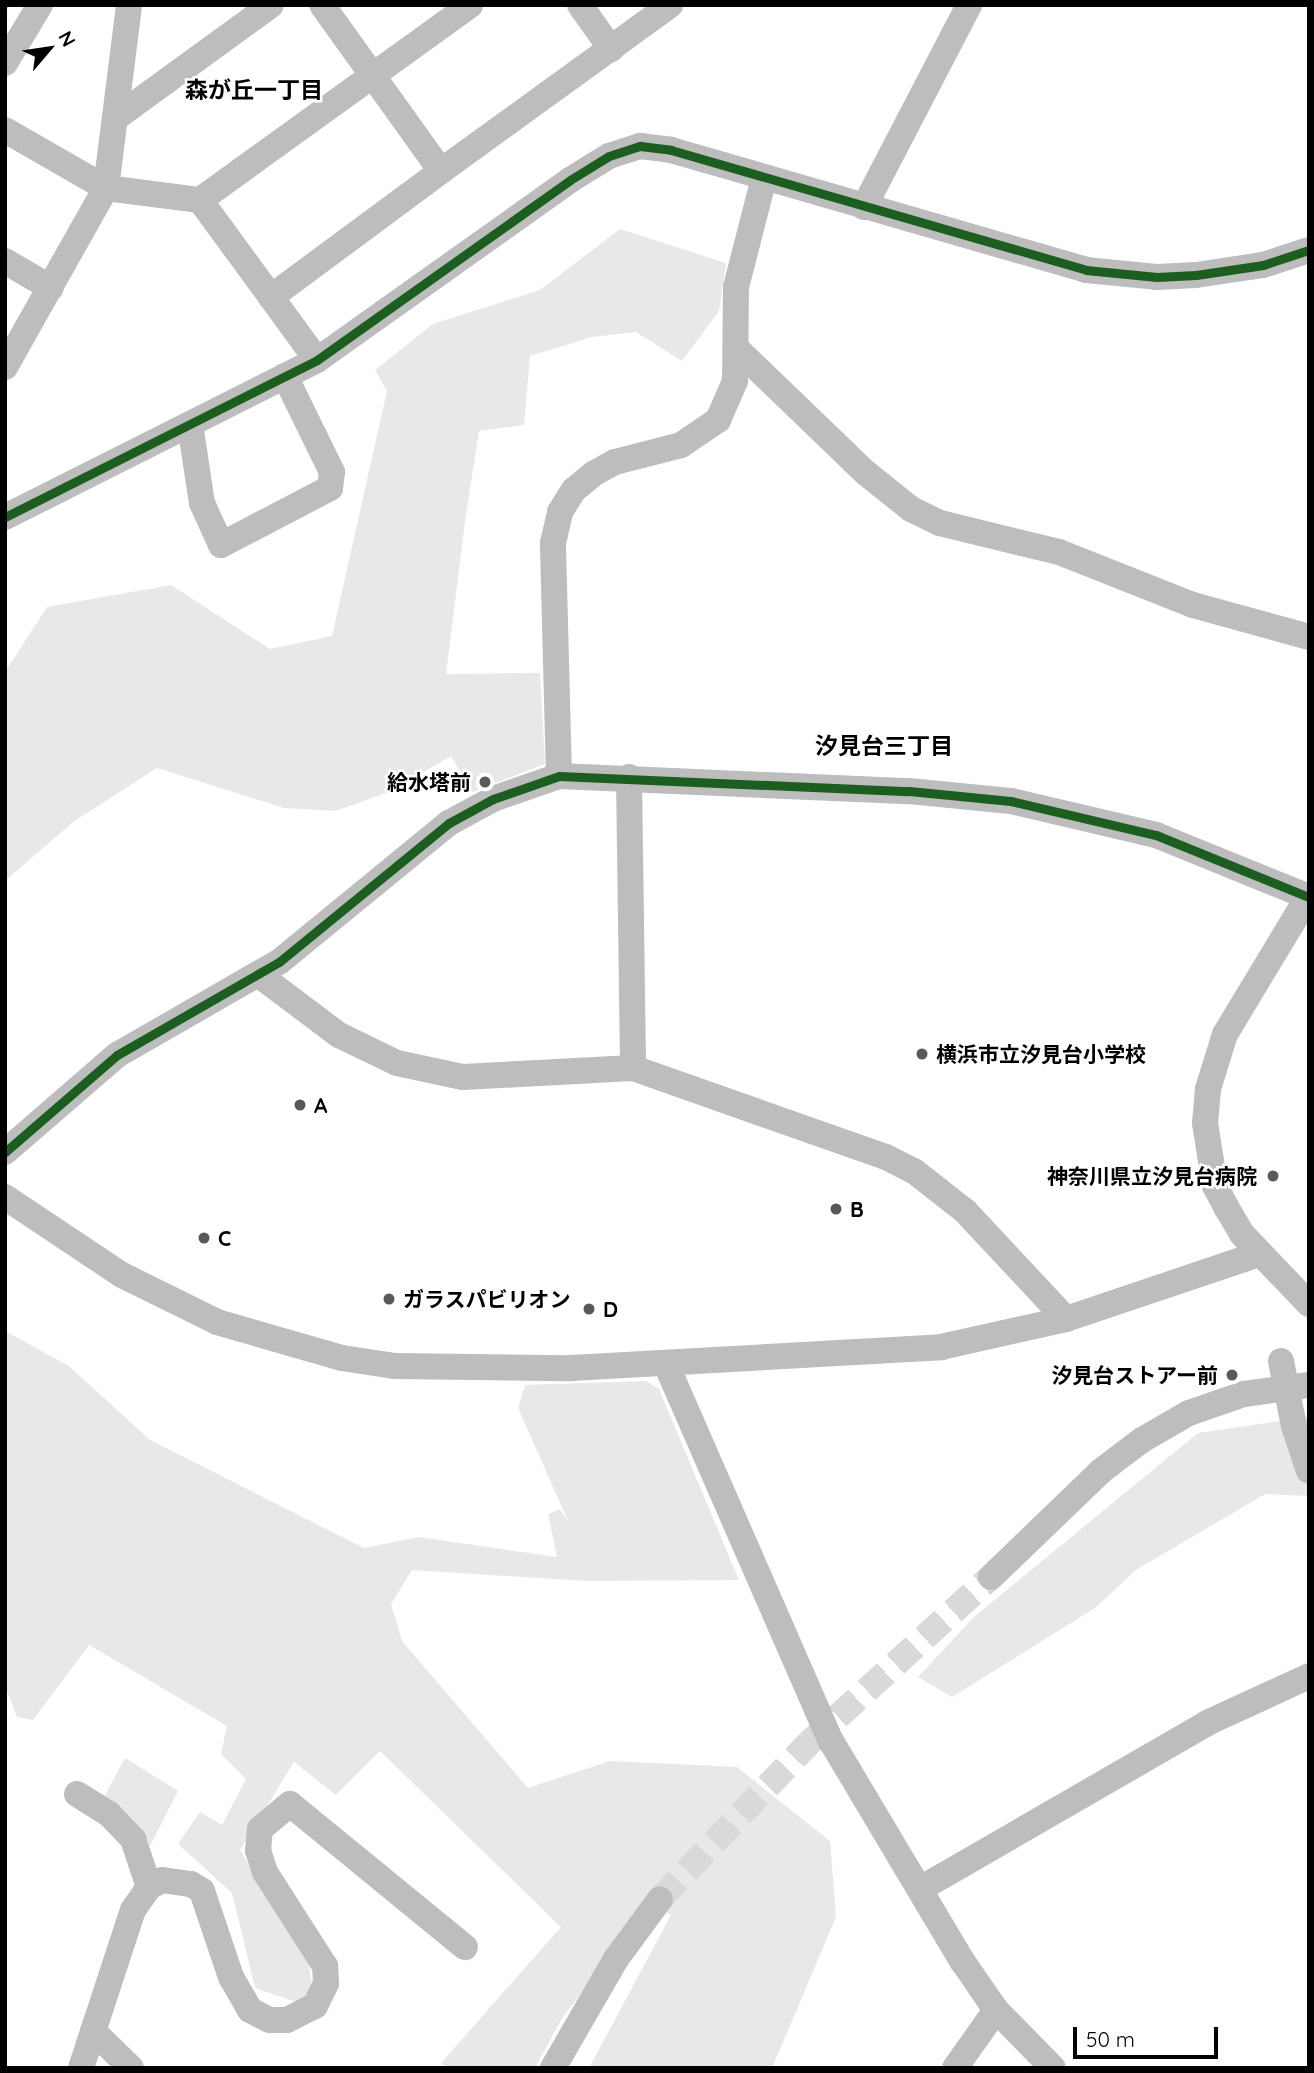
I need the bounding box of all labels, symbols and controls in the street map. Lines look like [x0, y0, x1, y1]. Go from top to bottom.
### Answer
north arrow [14, 14, 84, 84]
text: N [53, 27, 81, 51]
district label: 森が丘一丁目 [185, 76, 323, 104]
district label: 汐見台三丁目 [815, 732, 953, 760]
place label: 給水塔前 [387, 769, 471, 795]
marker: 給水塔前 [477, 774, 493, 790]
place label: 横浜市立汐見台小学校 [936, 1041, 1146, 1067]
marker: 横浜市立汐見台小学校 [914, 1046, 930, 1062]
place label: A [314, 1092, 327, 1118]
marker: A [292, 1097, 308, 1113]
place label: 神奈川県立汐見台病院 [1047, 1163, 1257, 1189]
marker: 神奈川県立汐見台病院 [1263, 1166, 1283, 1186]
place label: B [850, 1196, 864, 1222]
marker: B [828, 1201, 844, 1217]
place label: C [218, 1225, 231, 1251]
marker: C [196, 1230, 212, 1246]
place label: ガラスパビリオン [403, 1286, 571, 1312]
marker: ガラスパビリオン [381, 1291, 397, 1307]
place label: D [603, 1296, 618, 1322]
marker: D [581, 1301, 597, 1317]
place label: 汐見台ストアー前 [1051, 1362, 1218, 1388]
marker: 汐見台ストアー前 [1224, 1367, 1240, 1383]
scale bar [1076, 2014, 1221, 2058]
text: 50 m [1086, 2026, 1135, 2052]

